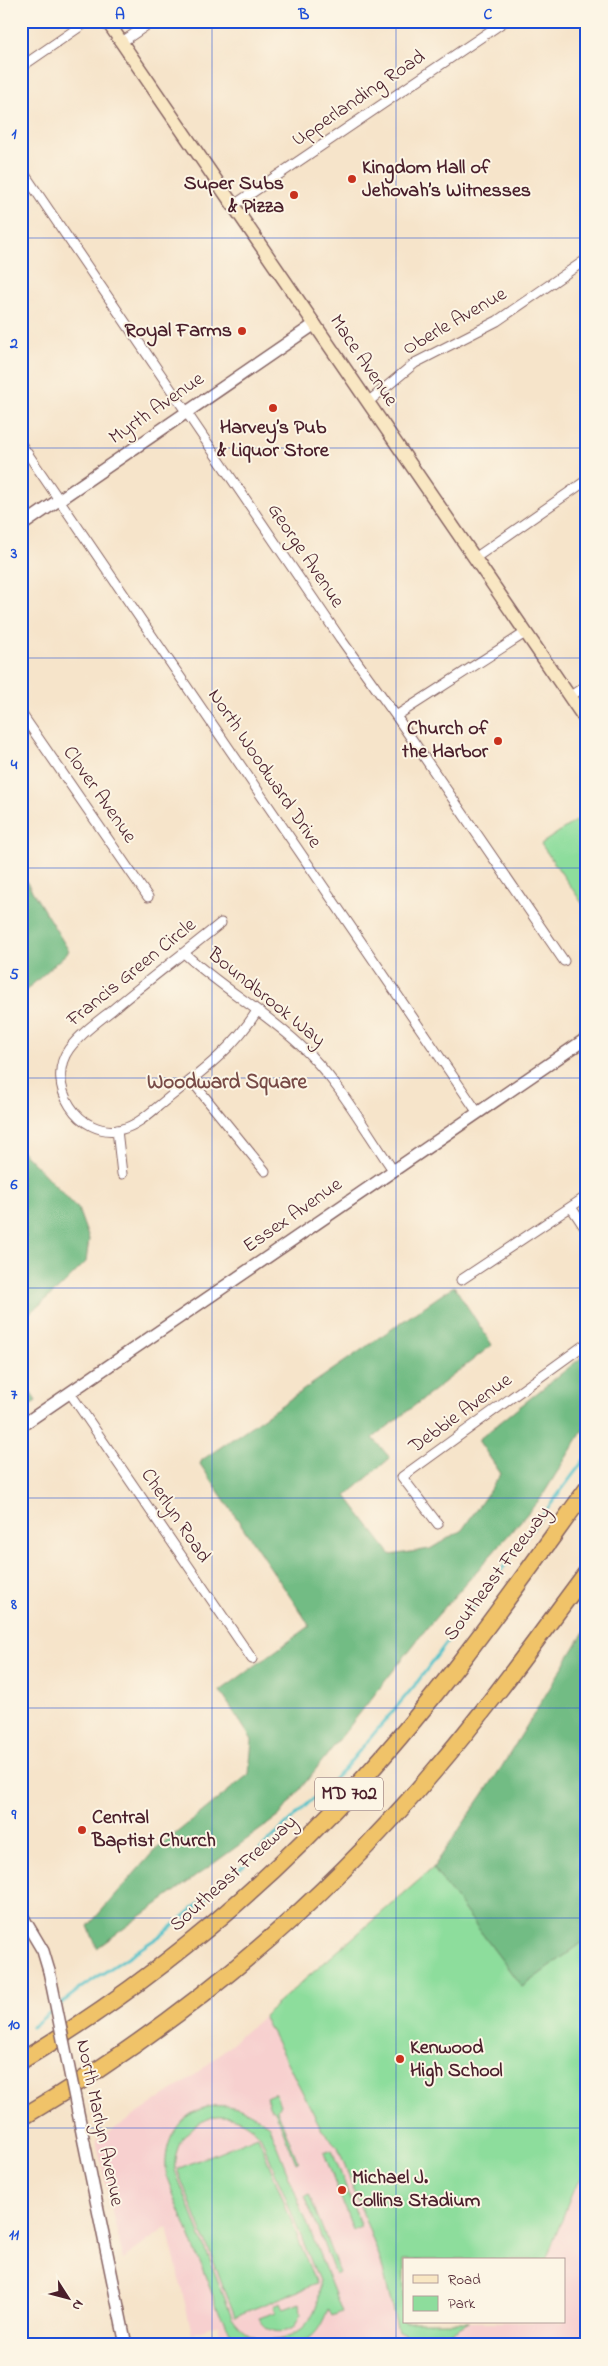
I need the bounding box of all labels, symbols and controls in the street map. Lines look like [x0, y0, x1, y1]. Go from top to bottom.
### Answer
text: A [115, 3, 125, 27]
text: B [298, 3, 310, 27]
text: C [484, 3, 493, 27]
street label: Upperlanding Road [286, 43, 432, 155]
text: 1 [11, 122, 17, 146]
place label: Kingdom Hall of Jehovah’s Witnesses [362, 154, 531, 206]
place label: Super Subs & Pizza [184, 170, 284, 222]
marker: Kingdom Hall of Jehovah’s Witnesses [346, 173, 358, 185]
marker: Super Subs & Pizza [288, 189, 300, 201]
street label: Oberle Avenue [398, 280, 513, 364]
street label: Mace Avenue [321, 309, 405, 413]
place label: Royal Farms [125, 317, 232, 347]
marker: Royal Farms [236, 325, 248, 337]
text: 2 [9, 332, 18, 356]
street label: Myrth Avenue [103, 365, 211, 453]
marker: Harvey’s Pub & Liquor Store [267, 402, 279, 414]
place label: Harvey’s Pub & Liquor Store [216, 414, 330, 466]
street label: George Avenue [258, 498, 351, 615]
text: 3 [10, 542, 18, 566]
street label: North Woodward Drive [200, 683, 328, 855]
place label: Church of the Harbor [401, 715, 489, 767]
marker: Church of the Harbor [492, 735, 504, 747]
street label: Clover Avenue [55, 740, 143, 850]
text: 4 [10, 753, 18, 777]
street label: Francis Green Circle [60, 912, 203, 1035]
street label: Boundbrook Way [200, 941, 331, 1055]
text: 5 [9, 963, 19, 987]
district label: Woodward Square [147, 1068, 308, 1098]
street label: Essex Avenue [237, 1171, 349, 1261]
text: 6 [9, 1173, 18, 1197]
street label: Debbie Avenue [403, 1367, 519, 1462]
text: 7 [11, 1383, 18, 1407]
street label: Cherlyn Road [133, 1463, 217, 1569]
street label: Southeast Freeway [437, 1500, 559, 1648]
text: 8 [10, 1593, 17, 1617]
road number: MD 702 [315, 1778, 383, 1810]
text: 9 [11, 1803, 17, 1827]
place label: Central Baptist Church [91, 1804, 216, 1856]
street label: Southeast Freeway [164, 1809, 304, 1939]
marker: Central Baptist Church [76, 1824, 88, 1836]
text: 10 [8, 2013, 20, 2037]
place label: Kenwood High School [410, 2034, 503, 2087]
street label: North Marlyn Avenue [67, 2037, 131, 2209]
marker: Kenwood High School [394, 2053, 406, 2065]
place label: Michael J. Collins Stadium [352, 2164, 481, 2216]
marker: Michael J. Collins Stadium [336, 2184, 348, 2196]
text: 11 [9, 2223, 20, 2247]
legend [403, 2258, 566, 2324]
text: Road [448, 2269, 481, 2291]
north arrow [42, 2274, 92, 2324]
text: Park [448, 2293, 476, 2315]
text: N [66, 2295, 89, 2315]

